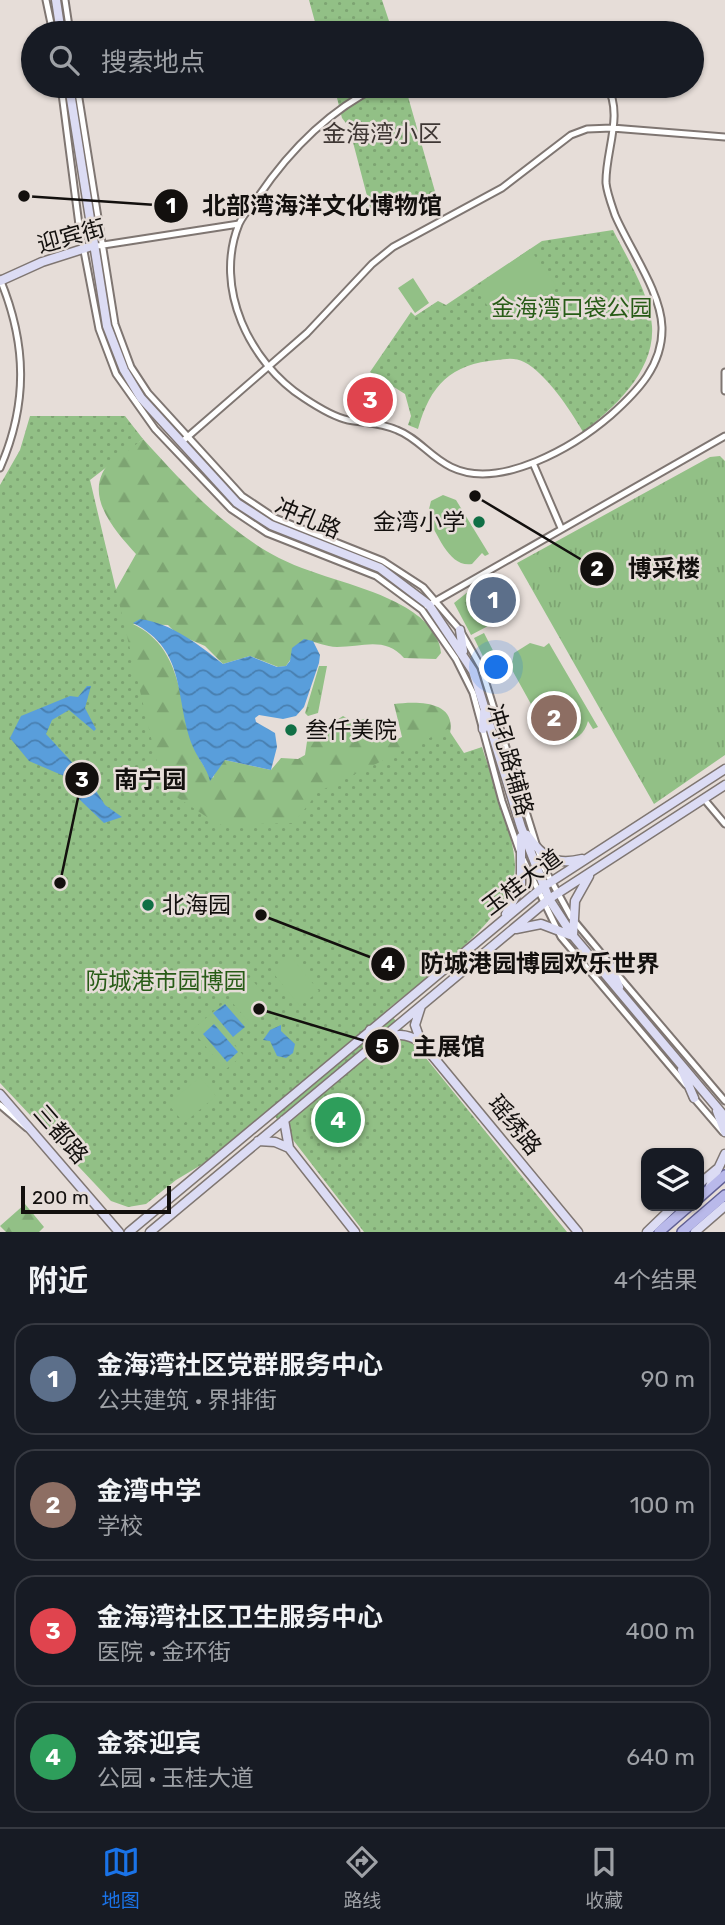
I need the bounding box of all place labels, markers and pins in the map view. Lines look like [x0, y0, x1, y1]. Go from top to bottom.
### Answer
callout: 北部湾海洋文化博物馆 [153, 183, 456, 228]
pin: 3 [347, 374, 393, 426]
place label: 金湾小学 [373, 508, 465, 536]
marker: 金湾小学 [471, 514, 487, 530]
callout: 博采楼 [579, 546, 714, 591]
pin: 1 [470, 574, 516, 626]
pin: 2 [531, 692, 577, 744]
place label: 叁仟美院 [305, 716, 397, 744]
marker: 叁仟美院 [283, 722, 299, 738]
callout: 南宁园 [65, 757, 200, 802]
place label: 北海园 [162, 891, 231, 919]
marker: 北海园 [140, 897, 156, 913]
callout: 防城港园博园欢乐世界 [371, 941, 674, 986]
callout: 主展馆 [364, 1024, 499, 1069]
pin: 4 [315, 1094, 361, 1146]

